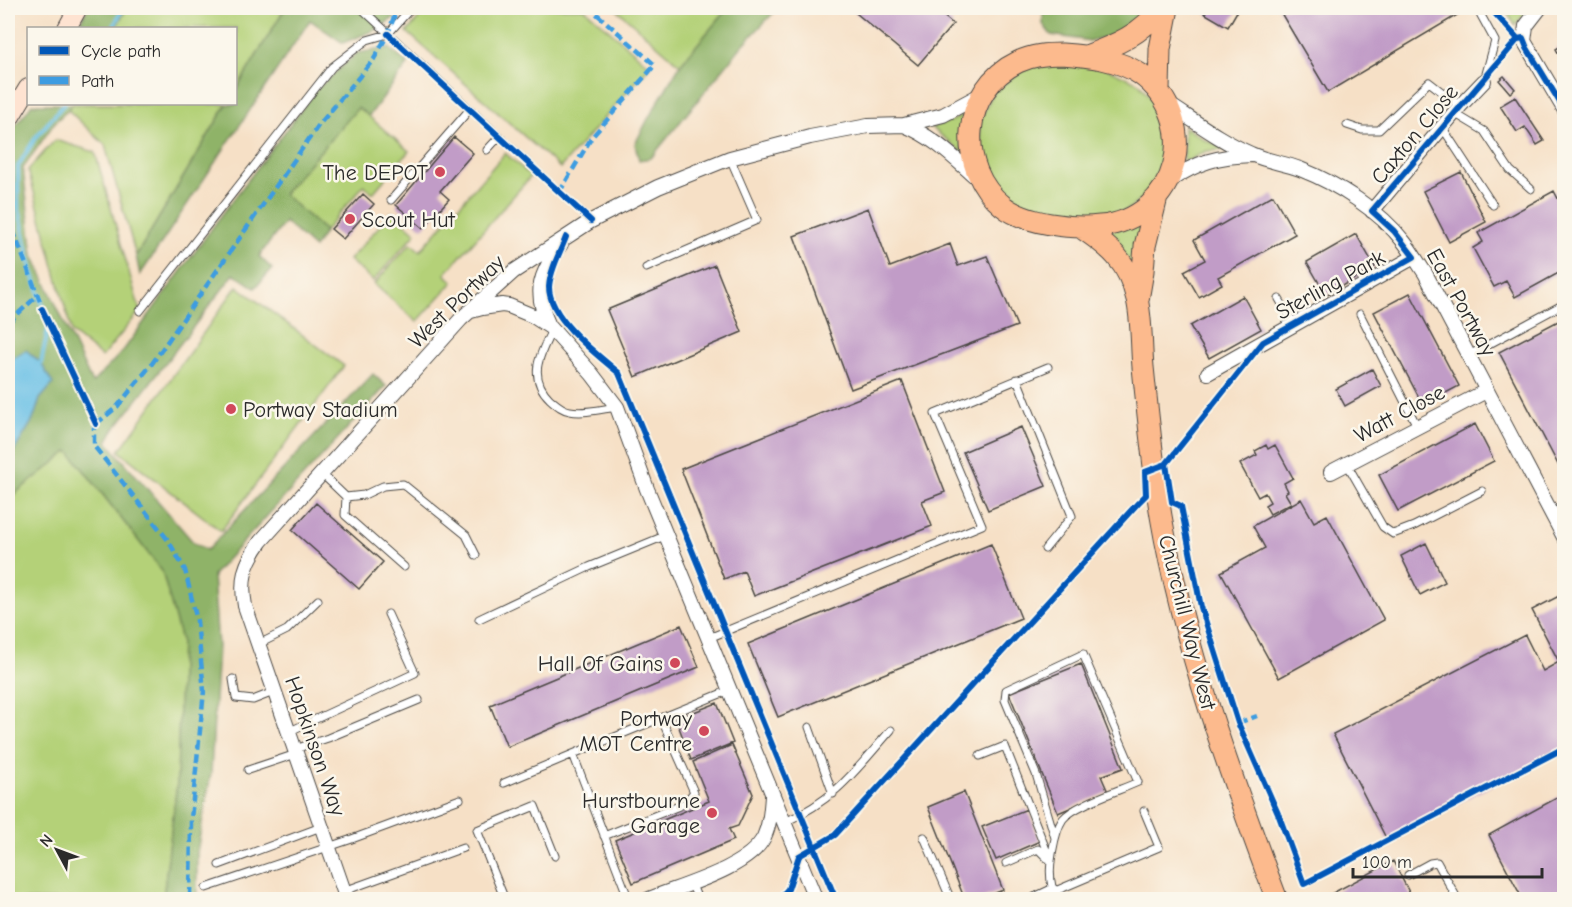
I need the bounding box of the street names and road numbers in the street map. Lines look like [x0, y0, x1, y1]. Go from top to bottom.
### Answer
street label: Caxton Close [1366, 80, 1464, 190]
street label: Sterling Park [1271, 244, 1390, 325]
street label: East Portway [1421, 244, 1502, 361]
street label: West Portway [403, 249, 510, 354]
street label: Watt Close [1350, 379, 1449, 449]
street label: Churchill Way West [1153, 532, 1221, 713]
street label: Hopkinson Way [279, 673, 351, 820]

